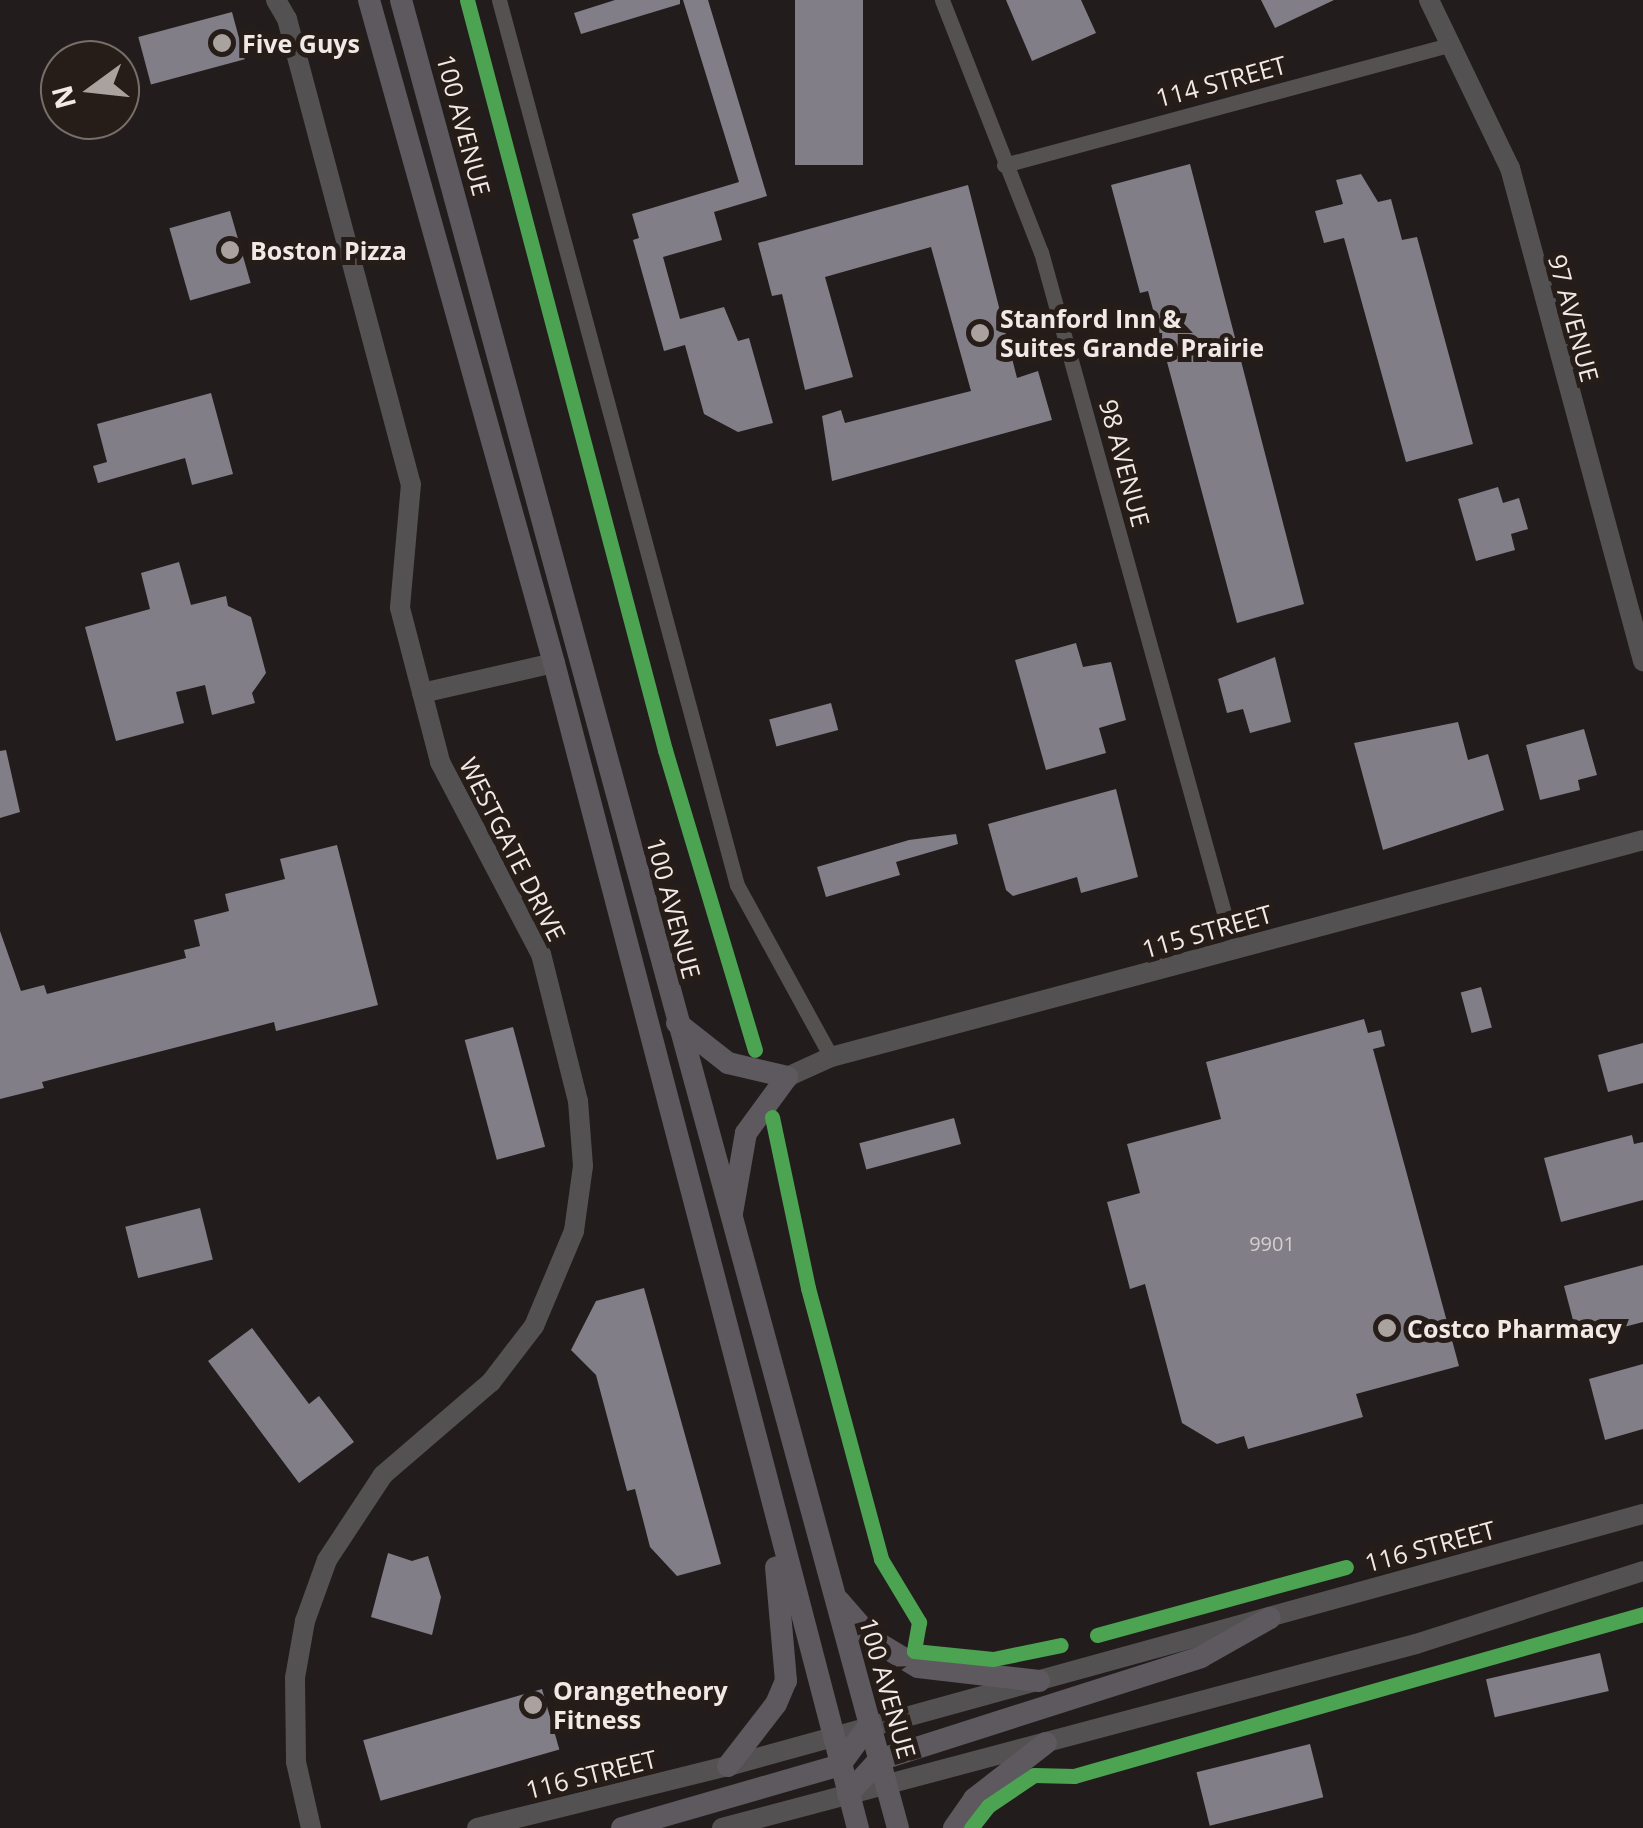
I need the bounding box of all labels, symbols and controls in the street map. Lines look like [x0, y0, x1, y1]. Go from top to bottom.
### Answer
place label: Five Guys [242, 28, 360, 58]
marker: Five Guys [211, 32, 233, 54]
north arrow [40, 40, 140, 140]
street label: 114 STREET [1152, 49, 1290, 113]
street label: 100 AVENUE [431, 51, 497, 199]
text: N [42, 81, 84, 113]
place label: Boston Pizza [250, 235, 407, 265]
marker: Boston Pizza [219, 239, 241, 261]
street label: 97 AVENUE [1543, 251, 1605, 385]
place label: Stanford Inn & Suites Grande Prairie [1000, 304, 1264, 363]
marker: Stanford Inn & Suites Grande Prairie [969, 322, 991, 344]
street label: 98 AVENUE [1094, 396, 1156, 530]
street label: WESTGATE DRIVE [454, 752, 572, 946]
street label: 100 AVENUE [641, 834, 707, 982]
street label: 115 STREET [1139, 898, 1275, 964]
house number: 9901 [1249, 1231, 1295, 1255]
place label: Costco Pharmacy [1407, 1313, 1622, 1343]
marker: Costco Pharmacy [1376, 1317, 1398, 1339]
street label: 116 STREET [1361, 1514, 1499, 1578]
street label: 100 AVENUE [854, 1614, 922, 1762]
place label: Orangetheory Fitness [553, 1676, 728, 1735]
marker: Orangetheory Fitness [522, 1694, 544, 1716]
street label: 116 STREET [522, 1743, 660, 1805]

